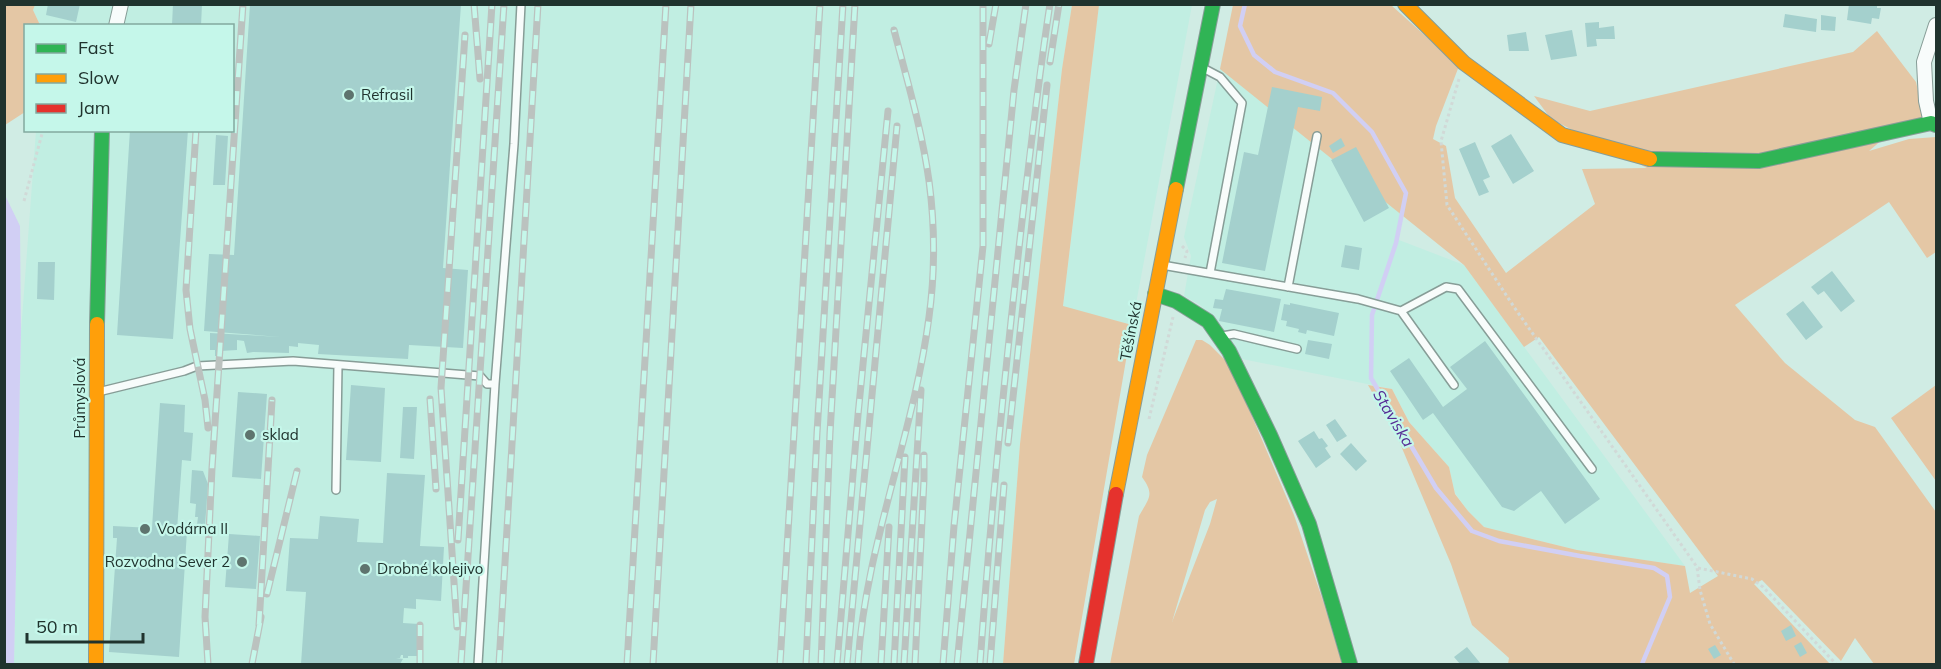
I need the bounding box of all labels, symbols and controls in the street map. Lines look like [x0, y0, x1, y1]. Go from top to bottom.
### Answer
legend [24, 24, 234, 132]
text: Fast [78, 36, 114, 59]
text: Slow [78, 66, 120, 89]
place label: Refrasil [361, 85, 413, 104]
marker: Refrasil [342, 88, 356, 102]
text: Jam [78, 96, 111, 119]
street label: Těšínská [1115, 300, 1146, 362]
street label: Průmyslová [70, 357, 89, 439]
water label: Staviska [1369, 386, 1419, 451]
place label: sklad [262, 425, 299, 444]
marker: sklad [243, 428, 257, 442]
place label: Vodárna II [157, 519, 228, 538]
marker: Vodárna II [138, 522, 152, 536]
place label: Rozvodna Sever 2 [105, 552, 230, 571]
marker: Rozvodna Sever 2 [235, 555, 249, 569]
place label: Drobné kolejivo [377, 559, 483, 578]
marker: Drobné kolejivo [358, 562, 372, 576]
scale bar [27, 606, 142, 644]
text: 50 m [36, 615, 78, 638]

